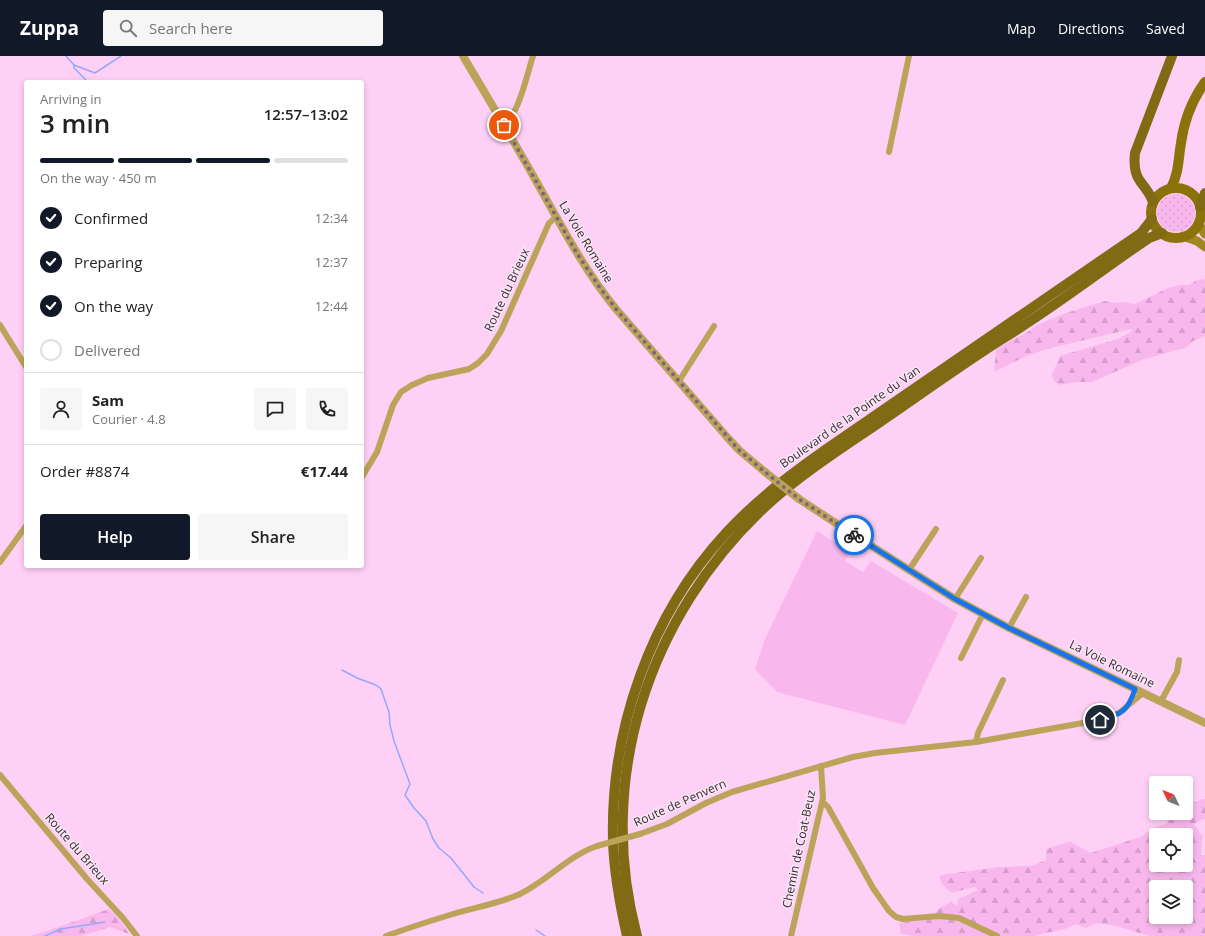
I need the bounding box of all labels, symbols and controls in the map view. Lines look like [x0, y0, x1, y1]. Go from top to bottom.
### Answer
search box [103, 10, 383, 46]
text: Zuppa [20, 15, 79, 41]
icon: search [117, 17, 139, 39]
text: Search here [149, 18, 233, 38]
text: Map [1007, 19, 1036, 38]
text: Directions [1058, 19, 1124, 38]
text: Saved [1146, 19, 1185, 38]
text: Arriving in [40, 90, 102, 108]
text: 12:57–13:02 [264, 104, 348, 124]
text: 3 min [40, 105, 110, 141]
pin [487, 108, 521, 142]
icon: bag [493, 114, 515, 136]
text: On the way · 450 m [40, 169, 156, 187]
street label: La Voie Romaine [555, 198, 618, 286]
icon: check [40, 207, 62, 229]
text: Confirmed [74, 208, 148, 228]
text: 12:34 [315, 209, 348, 227]
street label: Route du Brieux [480, 245, 534, 334]
icon: check [40, 251, 62, 273]
text: Preparing [74, 252, 142, 272]
text: 12:37 [315, 253, 348, 271]
icon: check [40, 295, 62, 317]
text: On the way [74, 296, 153, 316]
text: 12:44 [315, 297, 348, 315]
text: Delivered [74, 340, 141, 360]
street label: Boulevard de la Pointe du Van [776, 361, 923, 472]
button: person [40, 388, 82, 430]
button: chat [254, 388, 296, 430]
button: phone [306, 388, 348, 430]
text: Sam [92, 390, 124, 410]
text: Courier · 4.8 [92, 410, 166, 428]
text: Order #8874 [40, 461, 129, 481]
text: €17.44 [301, 461, 348, 481]
button: Help [40, 514, 190, 560]
button: Share [198, 514, 348, 560]
courier [834, 515, 874, 555]
icon: bike [843, 524, 865, 546]
street label: La Voie Romaine [1067, 636, 1158, 692]
pin [1083, 703, 1117, 737]
icon: home [1089, 709, 1111, 731]
street label: Route de Penvern [631, 775, 729, 831]
north arrow [1149, 776, 1193, 820]
map controls [1149, 776, 1193, 924]
street label: Chemin de Coat-Beuz [778, 788, 819, 910]
street label: Route du Brieux [41, 809, 114, 889]
button: locate [1149, 828, 1193, 872]
button: layers [1149, 880, 1193, 924]

